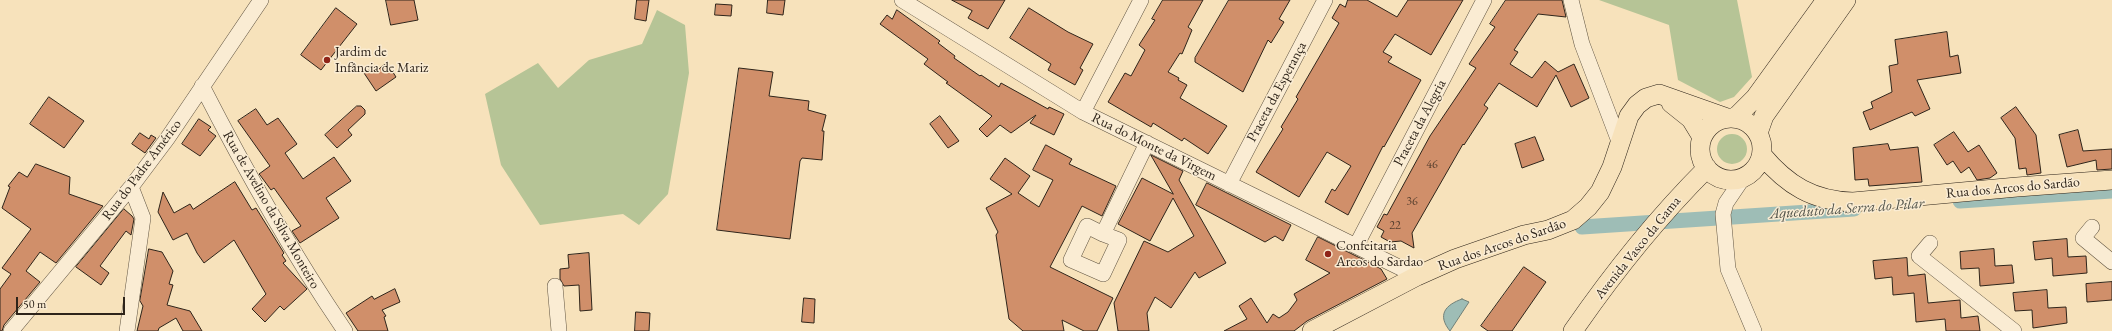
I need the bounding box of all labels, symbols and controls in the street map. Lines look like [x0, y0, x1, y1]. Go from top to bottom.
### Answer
street label: Praceta da Esperança [1244, 39, 1310, 145]
place label: Jardim de Infância de Mariz [335, 44, 428, 76]
marker: Jardim de Infância de Mariz [322, 55, 332, 65]
street label: Praceta da Alegria [1390, 77, 1450, 169]
street label: Rua do Monte da Virgem [1089, 109, 1219, 185]
street label: Rua do Padre Américo [99, 116, 185, 224]
street label: Rua de Avelino da Silva Monteiro [219, 128, 323, 292]
house number: 46 [1426, 158, 1438, 172]
street label: Rua dos Arcos do Sardão [1945, 174, 2081, 202]
street label: Avenida Vasco da Gama [1591, 193, 1685, 303]
house number: 36 [1406, 195, 1418, 209]
water label: Aqueduto da Serra do Pilar [1769, 195, 1925, 223]
street label: Rua dos Arcos do Sardão [1436, 215, 1568, 275]
house number: 22 [1389, 219, 1401, 233]
place label: Confeitaria Arcos do Sardao [1336, 238, 1423, 270]
marker: Confeitaria Arcos do Sardao [1323, 249, 1333, 259]
scale bar [18, 289, 127, 315]
text: 50 m [23, 296, 46, 312]

